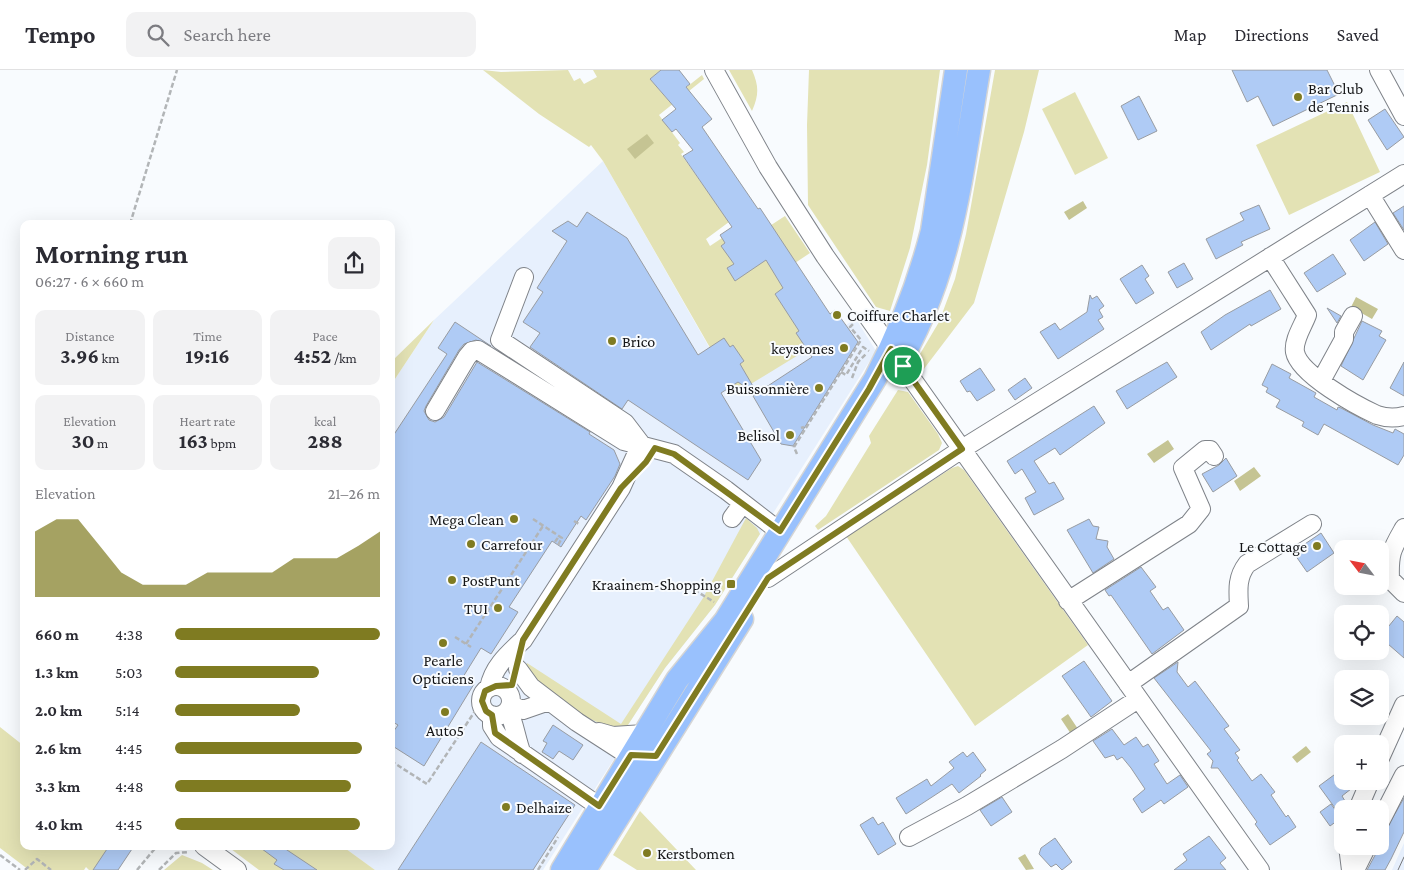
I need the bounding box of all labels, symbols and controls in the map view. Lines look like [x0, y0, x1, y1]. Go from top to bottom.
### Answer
search box [126, 12, 476, 57]
text: Tempo [25, 21, 96, 48]
icon: search [144, 21, 172, 49]
text: Search here [184, 24, 271, 45]
text: Map [1174, 25, 1206, 45]
text: Directions [1234, 25, 1309, 45]
text: Saved [1337, 25, 1379, 45]
place label: Bar Club de Tennis [1308, 80, 1369, 115]
marker: Bar Club de Tennis [1292, 91, 1304, 103]
button: share [328, 237, 380, 289]
text: Morning run [35, 238, 188, 269]
text: 06:27 · 6 × 660 m [35, 273, 144, 290]
place label: Coiffure Charlet [847, 307, 950, 324]
marker: Coiffure Charlet [831, 309, 843, 321]
text: Distance [65, 328, 114, 344]
text: Time [193, 328, 222, 344]
text: Pace [313, 328, 338, 344]
place label: Brico [622, 333, 655, 350]
marker: Brico [606, 335, 618, 347]
place label: keystones [771, 340, 834, 358]
marker: keystones [838, 342, 850, 354]
text: 3.96 [60, 344, 99, 368]
text: 19:16 [185, 344, 230, 368]
text: 4:52 [293, 344, 331, 368]
pin [882, 345, 924, 387]
text: km [99, 350, 119, 366]
text: /km [331, 350, 357, 366]
icon: arrive [889, 352, 917, 380]
place label: Buissonnière [726, 380, 809, 397]
marker: Buissonnière [813, 382, 825, 394]
text: Elevation [63, 413, 116, 429]
text: Heart rate [180, 413, 235, 429]
text: kcal [314, 413, 336, 429]
place label: Belisol [737, 427, 780, 444]
text: 30 [71, 429, 94, 453]
text: 163 [179, 429, 208, 453]
text: 288 [308, 429, 343, 453]
marker: Belisol [784, 429, 796, 441]
text: m [94, 435, 108, 451]
text: bpm [208, 435, 236, 451]
text: Elevation [35, 485, 96, 502]
text: 21–26 m [328, 485, 380, 502]
place label: Mega Clean [429, 511, 504, 529]
marker: Mega Clean [508, 513, 520, 525]
place label: Carrefour [481, 536, 543, 553]
marker: Carrefour [465, 538, 477, 550]
place label: Le Cottage [1239, 538, 1307, 556]
marker: Le Cottage [1311, 540, 1323, 552]
north arrow [1334, 540, 1389, 595]
map controls [1334, 540, 1389, 855]
place label: PostPunt [462, 572, 520, 589]
marker: PostPunt [446, 574, 458, 586]
place label: Kraainem-Shopping [592, 576, 721, 594]
marker: Kraainem-Shopping [725, 578, 737, 590]
place label: TUI [464, 600, 488, 617]
marker: TUI [492, 602, 504, 614]
button: locate [1334, 605, 1389, 660]
text: 660 m [35, 626, 79, 643]
text: 4:38 [115, 626, 143, 643]
marker: Pearle Opticiens [437, 637, 449, 649]
place label: Pearle Opticiens [412, 652, 474, 688]
text: 1.3 km [35, 664, 79, 681]
text: 5:03 [115, 664, 143, 681]
button: layers [1334, 670, 1389, 725]
text: 2.0 km [35, 702, 82, 719]
text: 5:14 [115, 702, 140, 719]
marker: Auto5 [439, 706, 451, 718]
place label: Auto5 [426, 722, 464, 739]
button: + [1334, 735, 1389, 790]
text: 2.6 km [35, 740, 82, 757]
text: 4:45 [115, 740, 142, 757]
text: 3.3 km [35, 778, 80, 795]
text: 4:48 [115, 778, 144, 795]
place label: Delhaize [516, 799, 572, 816]
button: − [1334, 800, 1389, 855]
marker: Delhaize [500, 801, 512, 813]
text: 4.0 km [35, 816, 83, 833]
text: 4:45 [115, 816, 142, 833]
place label: Kerstbomen [657, 845, 735, 862]
marker: Kerstbomen [641, 847, 653, 859]

